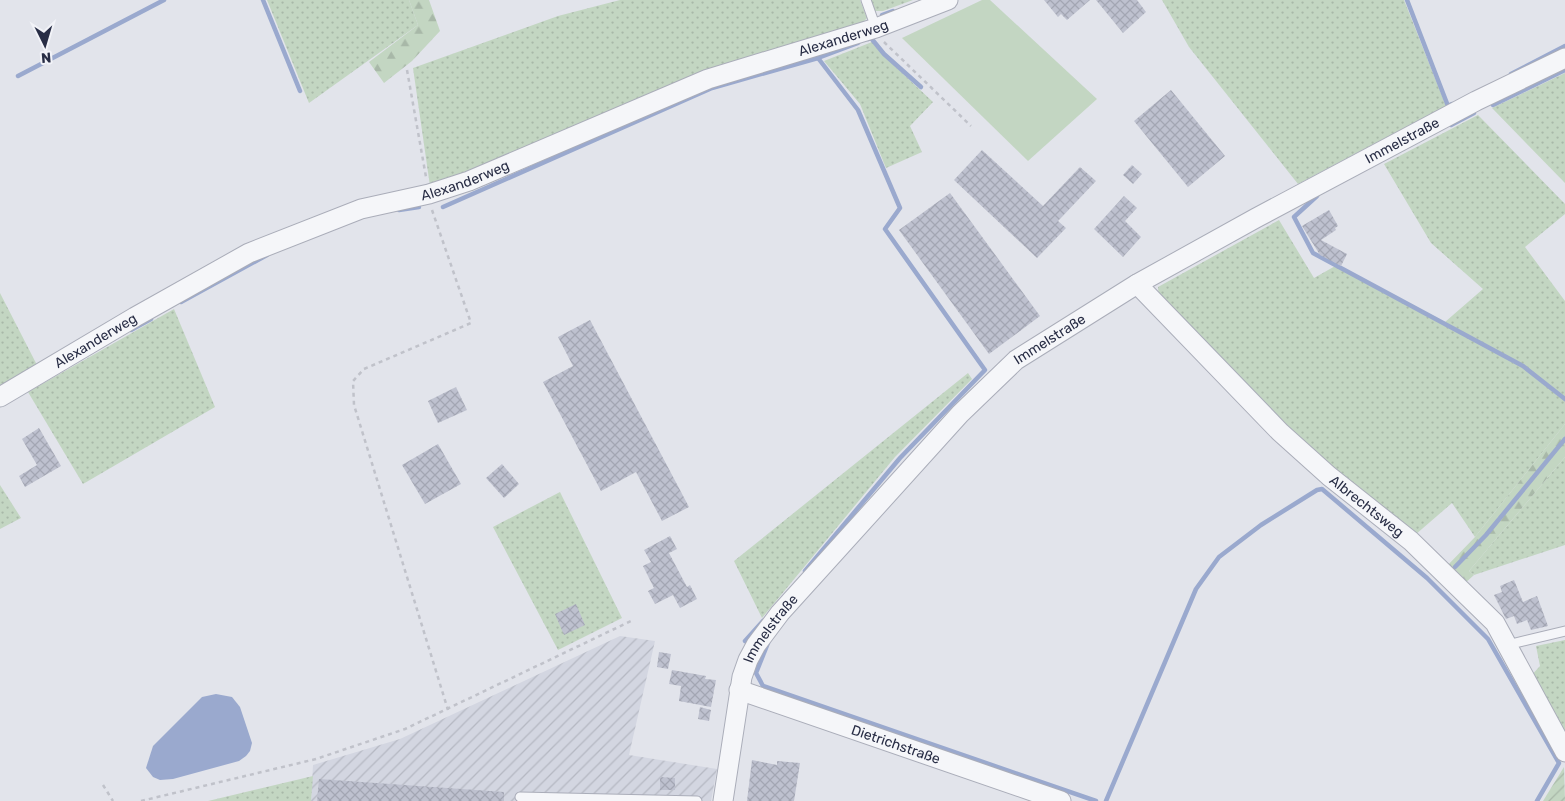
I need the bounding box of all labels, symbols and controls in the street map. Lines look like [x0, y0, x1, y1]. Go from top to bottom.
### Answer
street label: Alexanderweg [796, 16, 891, 60]
north arrow [20, 20, 70, 70]
text: N [40, 49, 52, 66]
street label: Immelstraße [1362, 114, 1442, 167]
street label: Alexanderweg [419, 156, 512, 204]
street label: Alexanderweg [51, 309, 140, 371]
street label: Immelstraße [1010, 310, 1089, 368]
street label: Albrechtsweg [1326, 471, 1407, 541]
street label: Immelstraße [739, 591, 801, 665]
street label: Dietrichstraße [849, 721, 943, 767]

